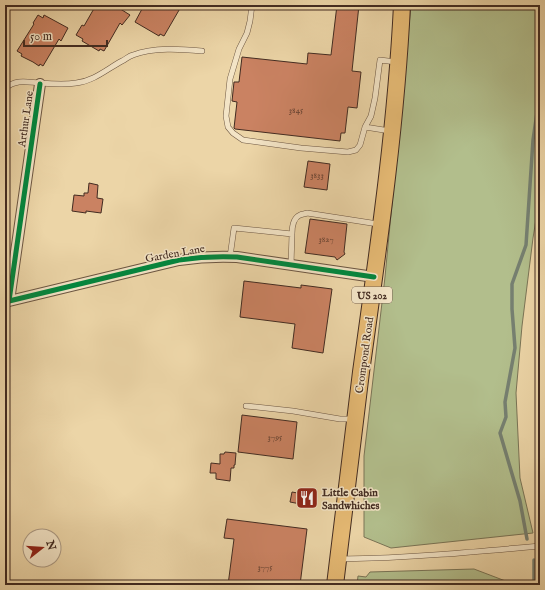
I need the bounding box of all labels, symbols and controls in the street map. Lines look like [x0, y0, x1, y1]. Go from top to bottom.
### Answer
scale bar [24, 22, 107, 48]
text: 50 m [30, 29, 52, 44]
street label: Arthur Lane [15, 90, 37, 149]
house number: 3845 [289, 105, 304, 116]
house number: 3833 [310, 170, 324, 181]
house number: 3827 [318, 234, 334, 245]
street label: Garden Lane [144, 242, 206, 266]
road number: US 202 [352, 287, 392, 303]
street label: Crompond Road [353, 316, 377, 394]
house number: 3795 [268, 432, 283, 443]
restaurant icon: Little Cabin Sandwhiches [294, 485, 320, 511]
place label: Little Cabin Sandwhiches [321, 486, 380, 513]
north arrow [22, 528, 62, 568]
text: N [42, 538, 59, 552]
house number: 3775 [257, 562, 273, 573]

